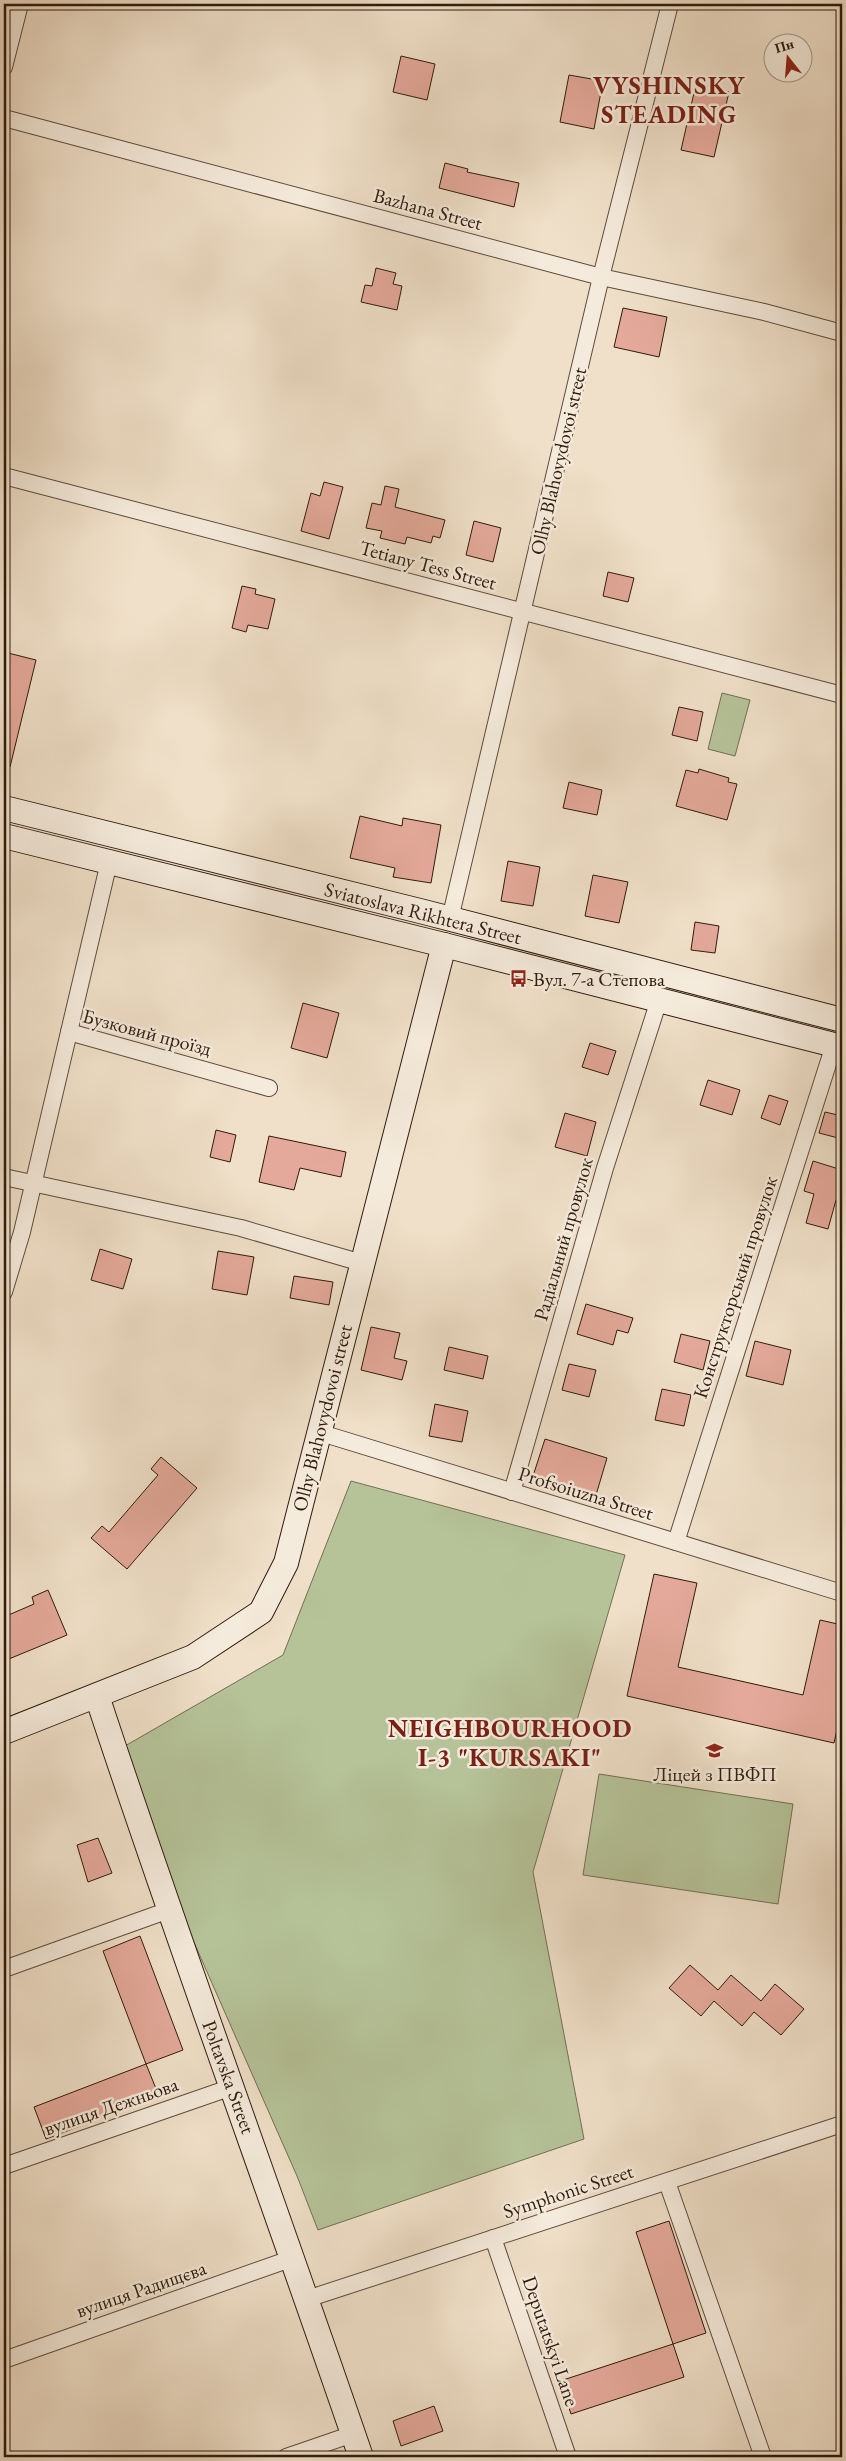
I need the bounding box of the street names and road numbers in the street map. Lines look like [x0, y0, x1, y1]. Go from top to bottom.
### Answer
street label: Bazhana Street [371, 182, 486, 236]
street label: Olhy Blahovydovoi street [524, 364, 592, 557]
street label: Tetiany Tess Street [357, 534, 500, 596]
street label: Sviatoslava Rikhtera Street [322, 876, 525, 950]
street label: Бузковий проїзд [80, 1002, 214, 1062]
street label: Радіальний провулок [527, 1154, 599, 1324]
street label: Конструкторський провулок [687, 1172, 783, 1401]
street label: Olhy Blahovydovoi street [286, 1321, 358, 1514]
street label: Profsoiuzna Street [515, 1460, 657, 1526]
street label: Poltavska Street [196, 2017, 262, 2138]
street label: вулиця Дежньова [40, 2071, 182, 2141]
street label: Symphonic Street [500, 2157, 637, 2224]
street label: вулиця Радищєва [73, 2255, 209, 2323]
street label: Deputatskyi Lane [517, 2273, 585, 2410]

